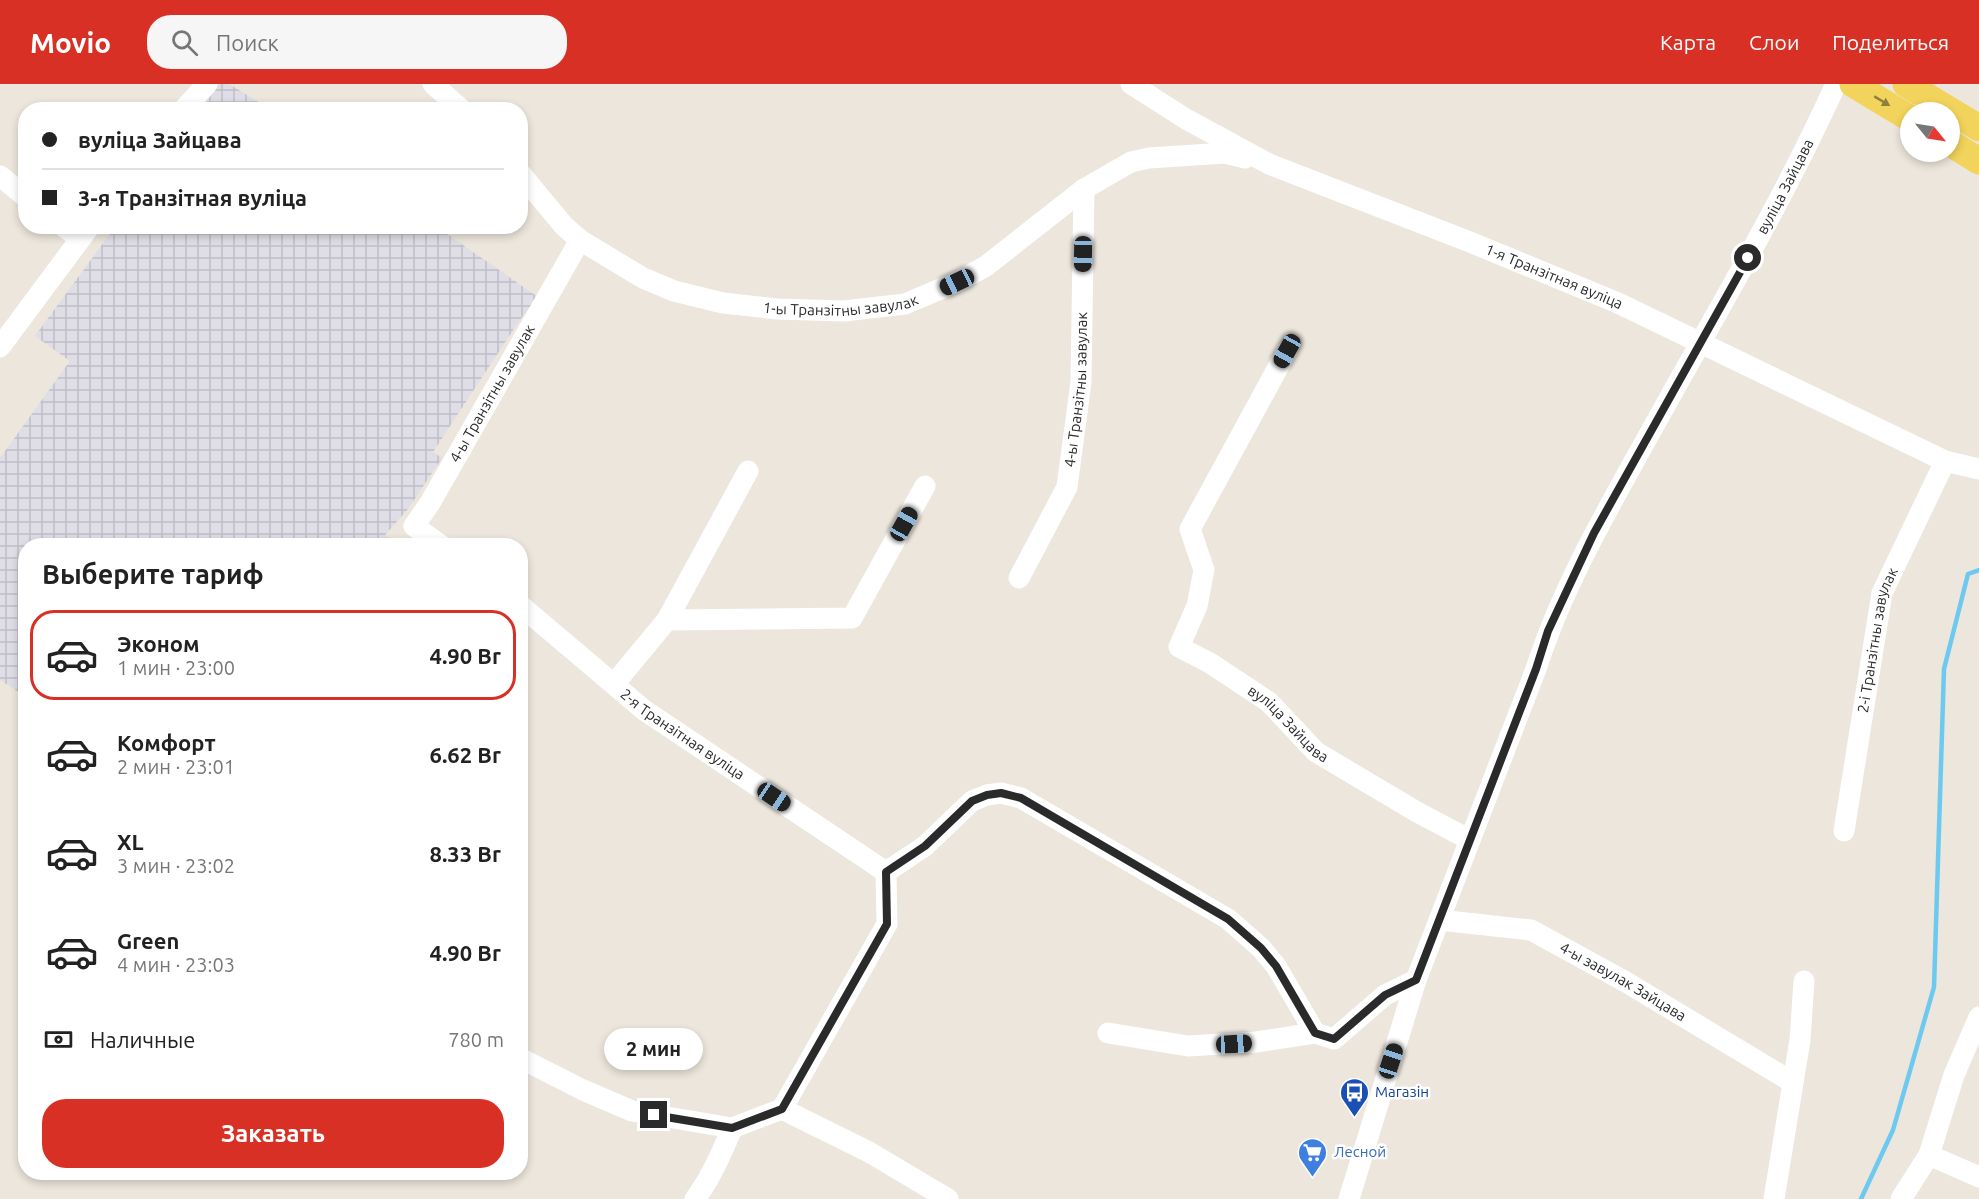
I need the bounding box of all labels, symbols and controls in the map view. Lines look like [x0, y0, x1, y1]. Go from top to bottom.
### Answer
search box [147, 15, 567, 69]
icon: search [168, 26, 201, 59]
text: Movio [30, 27, 111, 58]
text: Поиск [216, 30, 279, 55]
text: Карта [1660, 30, 1716, 54]
text: Слои [1749, 30, 1799, 54]
text: Поделиться [1832, 30, 1949, 54]
one-way arrow [1874, 96, 1890, 107]
north arrow [1900, 102, 1960, 162]
map controls [1900, 102, 1960, 162]
text: вуліца Зайцава [78, 127, 242, 152]
street label: вуліца Зайцава [1753, 136, 1817, 237]
text: 3-я Транзітная вуліца [78, 185, 307, 210]
car [1074, 236, 1092, 272]
street label: 1-я Транзітная вуліца [1483, 240, 1626, 312]
route start [1734, 244, 1761, 271]
car [937, 266, 977, 298]
street label: 1-ы Транзітны завулак [762, 290, 921, 319]
street label: 4-ы Транзітны завулак [1061, 311, 1090, 468]
street label: 4-ы Транзітны завулак [446, 321, 538, 465]
car [1270, 331, 1304, 371]
car [887, 504, 921, 544]
text: Выберите тариф [42, 559, 264, 589]
street label: 2-і Транзітны завулак [1854, 564, 1901, 714]
icon: car [45, 628, 99, 682]
text: Эконом [117, 631, 199, 656]
text: 4.90 Br [430, 643, 501, 668]
text: 1 мин · 23:00 [117, 656, 235, 679]
street label: вуліца Зайцава [1245, 681, 1332, 765]
street label: 2-я Транзітная вуліца [617, 685, 748, 783]
icon: car [45, 727, 99, 781]
text: Комфорт [117, 730, 216, 755]
text: 6.62 Br [430, 742, 501, 767]
text: 2 мин · 23:01 [117, 755, 235, 778]
car [754, 779, 794, 815]
icon: car [45, 826, 99, 880]
text: XL [117, 829, 144, 854]
text: 8.33 Br [430, 841, 501, 866]
text: 3 мин · 23:02 [117, 854, 235, 877]
icon: car [45, 925, 99, 979]
text: Green [117, 928, 179, 953]
street label: 4-ы завулак Зайцава [1557, 938, 1689, 1024]
text: 4.90 Br [430, 940, 501, 965]
text: 4 мин · 23:03 [117, 953, 235, 976]
icon: cash [42, 1023, 75, 1056]
text: Наличные [90, 1027, 195, 1052]
text: 780 m [448, 1028, 504, 1051]
callout: 2 мин [604, 1028, 704, 1070]
car [1216, 1034, 1252, 1054]
text: 2 мин [626, 1037, 681, 1060]
car [1377, 1041, 1405, 1081]
bus stop icon: Магазін [1338, 1076, 1370, 1118]
place label: Магазін [1375, 1083, 1429, 1100]
button: Заказать [42, 1099, 504, 1168]
route end [640, 1101, 667, 1128]
supermarket icon: Лесной [1297, 1136, 1329, 1178]
place label: Лесной [1334, 1143, 1386, 1160]

